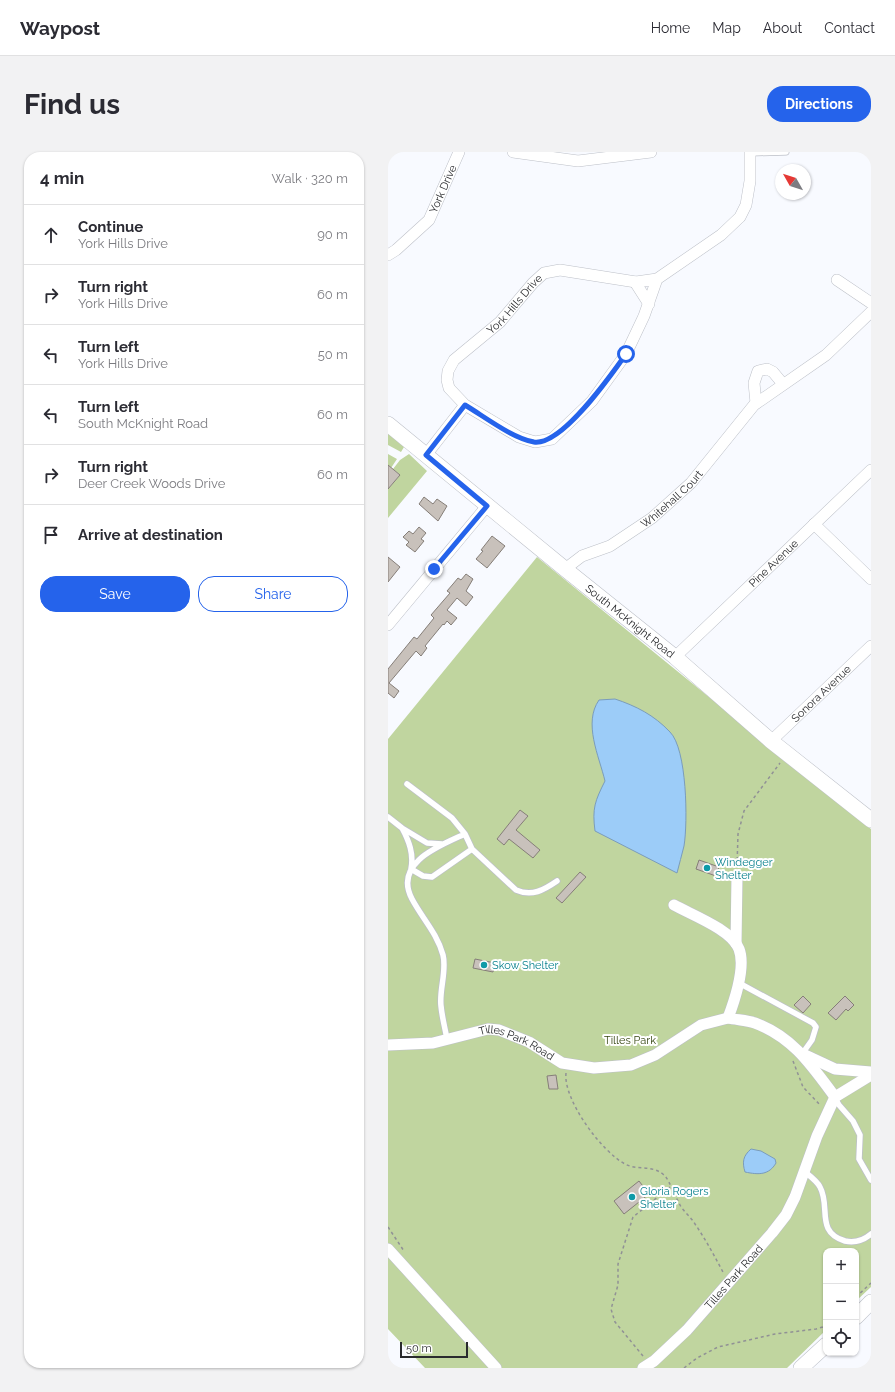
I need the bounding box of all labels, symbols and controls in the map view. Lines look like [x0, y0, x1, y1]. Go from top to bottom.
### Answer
text: Waypost [20, 17, 100, 39]
text: Home [651, 20, 690, 36]
text: Map [712, 20, 741, 36]
text: About [763, 20, 802, 36]
text: Contact [824, 20, 875, 36]
button: Directions [767, 86, 871, 122]
text: Find us [24, 88, 120, 121]
street label: York Drive [426, 162, 459, 215]
north arrow [775, 164, 811, 200]
text: 4 min [40, 168, 84, 188]
text: Walk · 320 m [272, 171, 348, 186]
text: Continue [78, 218, 143, 236]
icon: ahead [40, 224, 62, 246]
text: 90 m [317, 227, 348, 242]
text: York Hills Drive [78, 236, 168, 251]
street label: York Hills Drive [484, 271, 545, 337]
text: Turn right [78, 278, 148, 296]
icon: right [40, 284, 62, 306]
text: 60 m [317, 287, 348, 302]
text: York Hills Drive [78, 296, 168, 311]
text: Turn left [78, 338, 139, 356]
icon: left [40, 344, 62, 366]
route start [617, 345, 635, 363]
text: 50 m [318, 347, 348, 362]
text: York Hills Drive [78, 356, 168, 371]
text: Turn left [78, 398, 139, 416]
icon: left [40, 404, 62, 426]
text: 60 m [317, 407, 348, 422]
text: South McKnight Road [78, 416, 208, 431]
text: Turn right [78, 458, 148, 476]
icon: right [40, 464, 62, 486]
text: 60 m [317, 467, 348, 482]
street label: Whitehall Court [638, 467, 706, 530]
text: Deer Creek Woods Drive [78, 476, 225, 491]
icon: arrive [40, 524, 62, 546]
text: Arrive at destination [78, 526, 223, 544]
street label: Pine Avenue [746, 536, 801, 590]
route end [425, 560, 443, 578]
button: Save [40, 576, 190, 612]
button: Share [198, 576, 348, 612]
street label: South McKnight Road [583, 581, 677, 661]
street label: Sonora Avenue [789, 662, 854, 725]
place label: Windegger Shelter [715, 856, 773, 882]
marker: Windegger Shelter [702, 863, 712, 873]
place label: Skow Shelter [492, 959, 559, 972]
marker: Skow Shelter [479, 960, 489, 970]
street label: Tilles Park Road [477, 1022, 557, 1063]
park label: Tilles Park [604, 1034, 656, 1047]
place label: Gloria Rogers Shelter [640, 1185, 708, 1211]
marker: Gloria Rogers Shelter [627, 1192, 637, 1202]
street label: Tilles Park Road [702, 1242, 765, 1312]
map controls [823, 1248, 859, 1356]
button: + [823, 1248, 859, 1284]
button: − [823, 1284, 859, 1320]
button: locate [823, 1320, 859, 1356]
scale bar [400, 1340, 468, 1359]
text: 50 m [406, 1342, 432, 1355]

